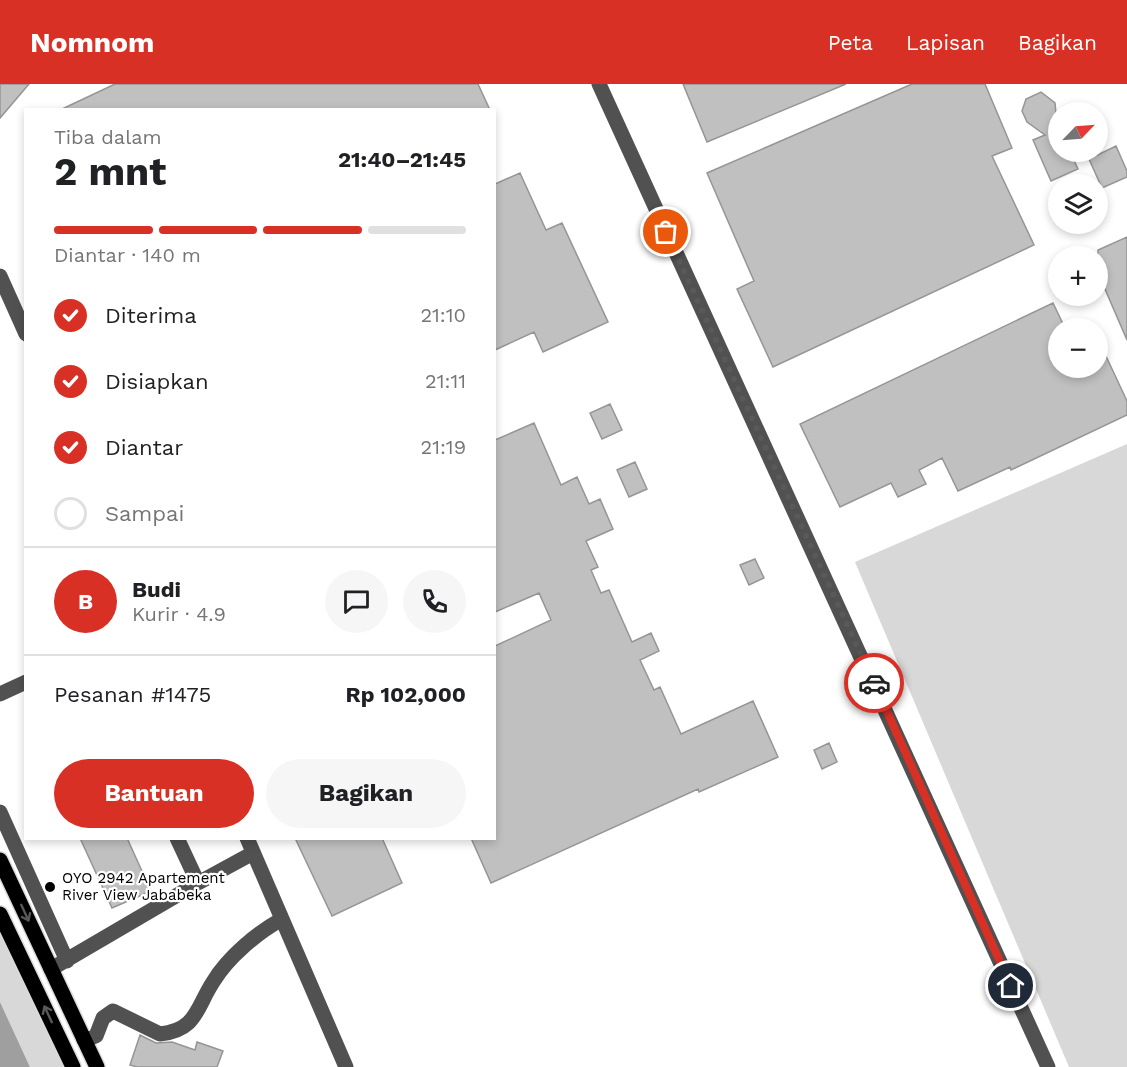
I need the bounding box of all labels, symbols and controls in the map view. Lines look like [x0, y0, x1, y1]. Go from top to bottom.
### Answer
text: Nomnom [30, 26, 154, 59]
text: Peta [828, 30, 873, 55]
text: Lapisan [906, 30, 985, 55]
text: Bagikan [1018, 30, 1097, 55]
north arrow [1048, 102, 1108, 162]
map controls [1048, 102, 1108, 378]
text: Tiba dalam [54, 125, 162, 149]
text: 21:40–21:45 [338, 147, 466, 172]
text: 2 mnt [54, 149, 166, 194]
button: layers [1048, 174, 1108, 234]
pin [640, 206, 691, 257]
icon: bag [649, 215, 682, 248]
text: Diantar · 140 m [54, 243, 201, 267]
button: + [1048, 246, 1108, 306]
icon: check [54, 299, 87, 332]
text: Diterima [105, 303, 197, 328]
text: 21:10 [420, 303, 466, 327]
button: − [1048, 318, 1108, 378]
icon: check [54, 365, 87, 398]
text: Disiapkan [105, 369, 209, 394]
text: 21:11 [425, 369, 466, 393]
icon: check [54, 431, 87, 464]
text: Diantar [105, 435, 183, 460]
text: 21:19 [420, 435, 466, 459]
text: Sampai [105, 501, 184, 526]
button: chat [325, 570, 388, 633]
button: phone [403, 570, 466, 633]
text: Budi [132, 577, 181, 602]
text: B [78, 589, 93, 614]
text: Kurir · 4.9 [132, 602, 226, 626]
courier [844, 653, 904, 713]
icon: car [858, 667, 891, 700]
text: Pesanan #1475 [54, 682, 211, 707]
text: Rp 102,000 [346, 682, 466, 707]
button: Bantuan [54, 759, 254, 828]
button: Bagikan [266, 759, 466, 828]
place label: OYO 2942 Apartement River View Jababeka [62, 869, 225, 904]
marker: OYO 2942 Apartement River View Jababeka [43, 880, 57, 894]
one-way arrow [19, 903, 31, 921]
pin [985, 960, 1036, 1011]
icon: home [994, 969, 1027, 1002]
one-way arrow [41, 1006, 53, 1024]

